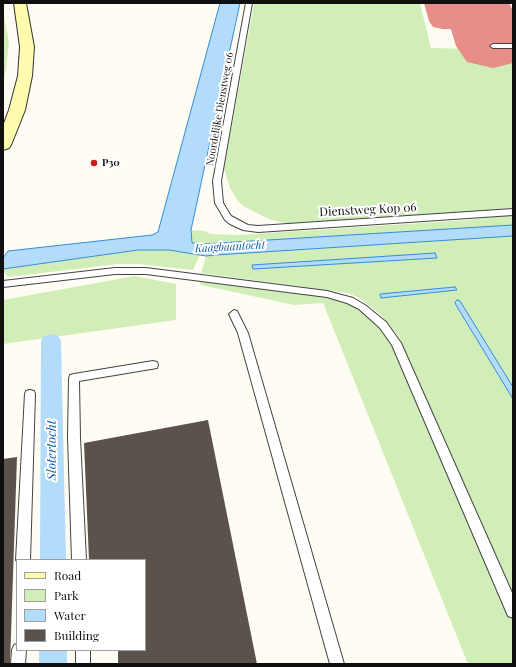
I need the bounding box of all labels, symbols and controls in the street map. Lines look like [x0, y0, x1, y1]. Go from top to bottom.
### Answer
street label: Noordelijke Dienstweg 06 [204, 51, 236, 167]
place label: P30 [102, 157, 120, 169]
marker: P30 [89, 158, 99, 168]
street label: Dienstweg Kop 06 [319, 200, 417, 220]
water label: Kaagbaantocht [194, 239, 266, 255]
water label: Slotertocht [44, 420, 60, 480]
legend [16, 559, 146, 651]
text: Road [54, 567, 81, 583]
text: Park [54, 587, 79, 603]
text: Water [54, 607, 86, 623]
text: Building [54, 627, 99, 643]

